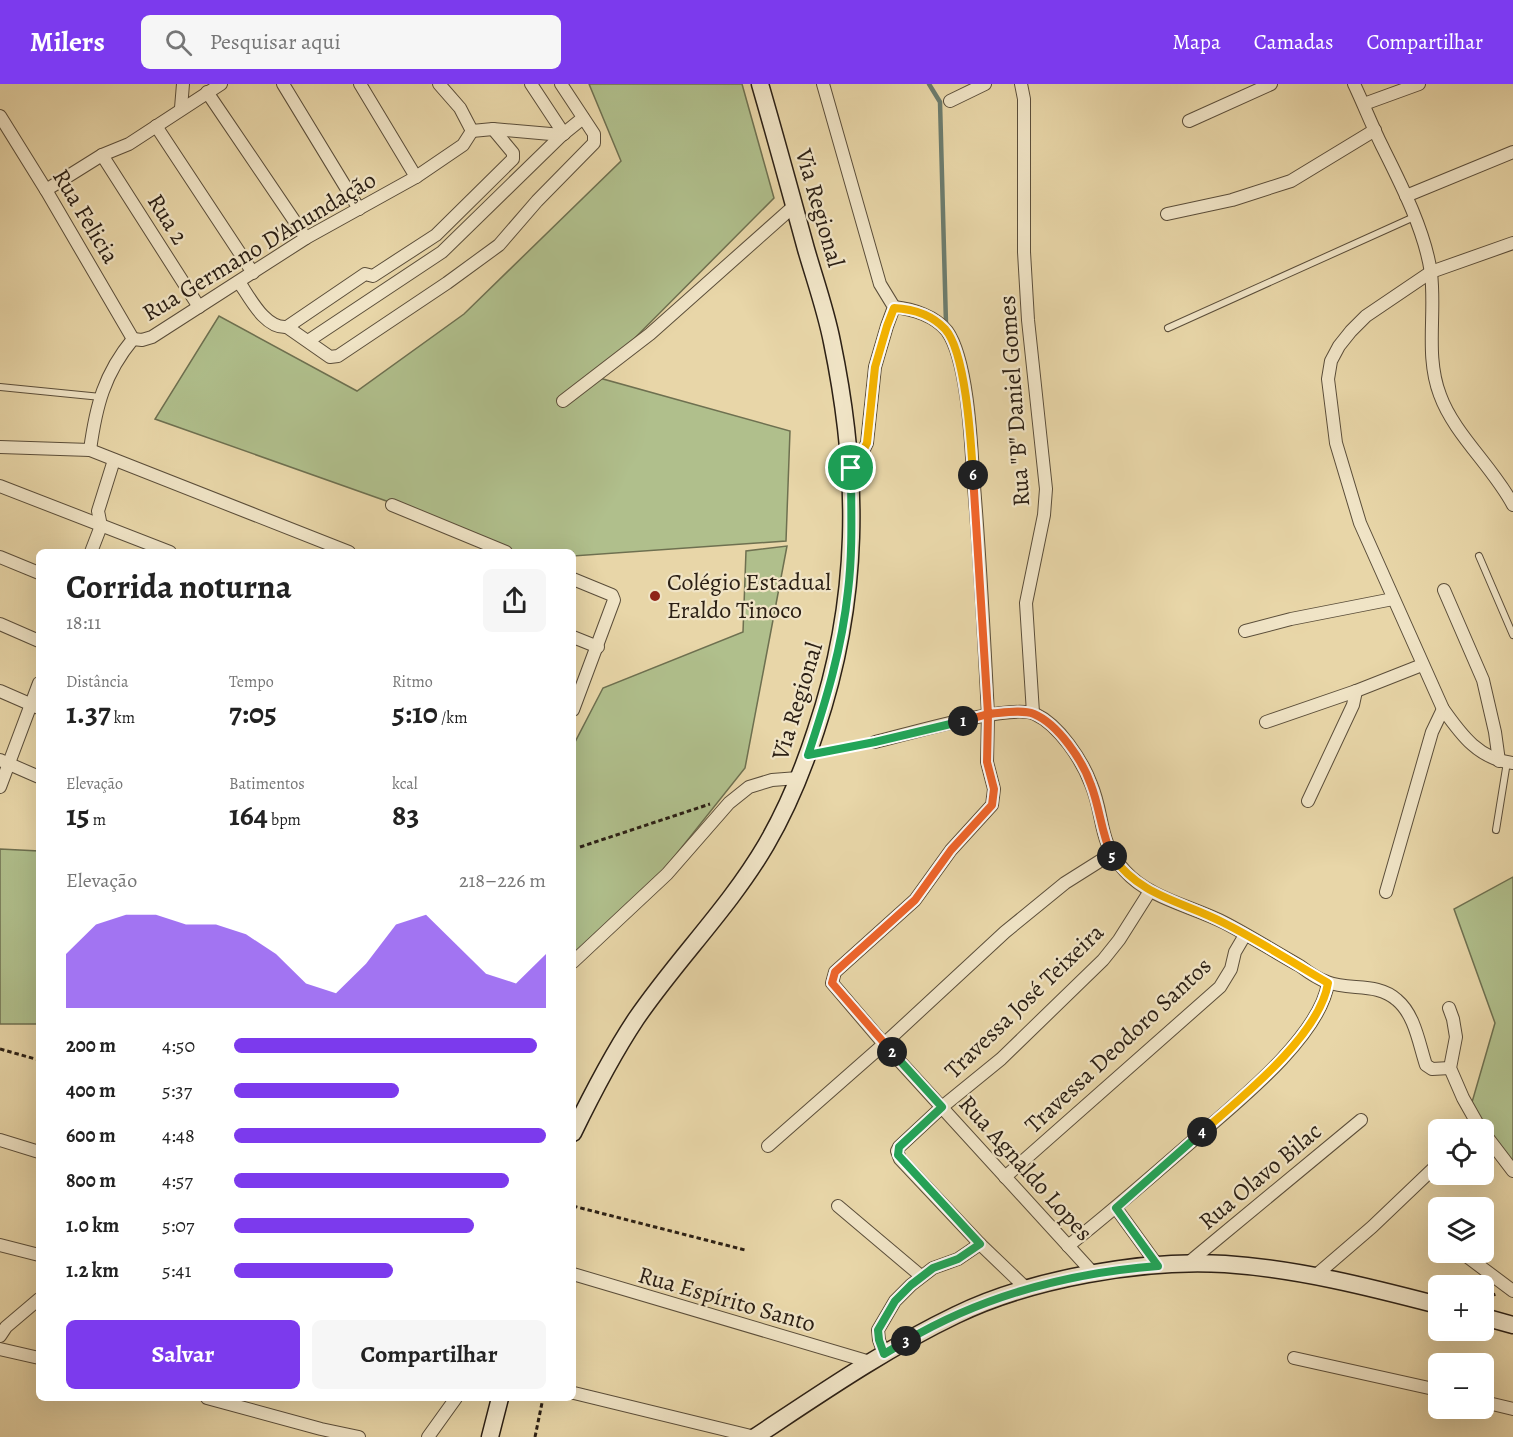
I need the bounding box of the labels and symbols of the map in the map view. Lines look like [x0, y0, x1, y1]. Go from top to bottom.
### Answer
street label: Via Regional [788, 144, 852, 271]
street label: Rua Felicia [45, 163, 127, 270]
street label: Rua Germano D'Anundação [136, 163, 382, 329]
street label: Rua 2 [140, 188, 196, 250]
street label: Rua "B" Daniel Gomes [991, 294, 1037, 508]
pin [825, 442, 876, 493]
pin: 6 [958, 460, 988, 490]
place label: Colégio Estadual Eraldo Tinoco [667, 566, 831, 626]
marker: Colégio Estadual Eraldo Tinoco [648, 589, 662, 603]
street label: Via Regional [764, 638, 830, 765]
pin: 1 [948, 706, 978, 736]
pin: 5 [1097, 841, 1127, 871]
street label: Travessa José Teixeira [937, 916, 1111, 1085]
street label: Travessa Deodoro Santos [1018, 950, 1218, 1140]
pin: 2 [877, 1037, 907, 1067]
street label: Rua Agnaldo Lopes [952, 1088, 1100, 1248]
street label: Rua Olavo Bilac [1192, 1115, 1328, 1237]
pin: 4 [1187, 1117, 1217, 1147]
street label: Rua Espírito Santo [635, 1258, 819, 1340]
pin: 3 [891, 1326, 921, 1356]

